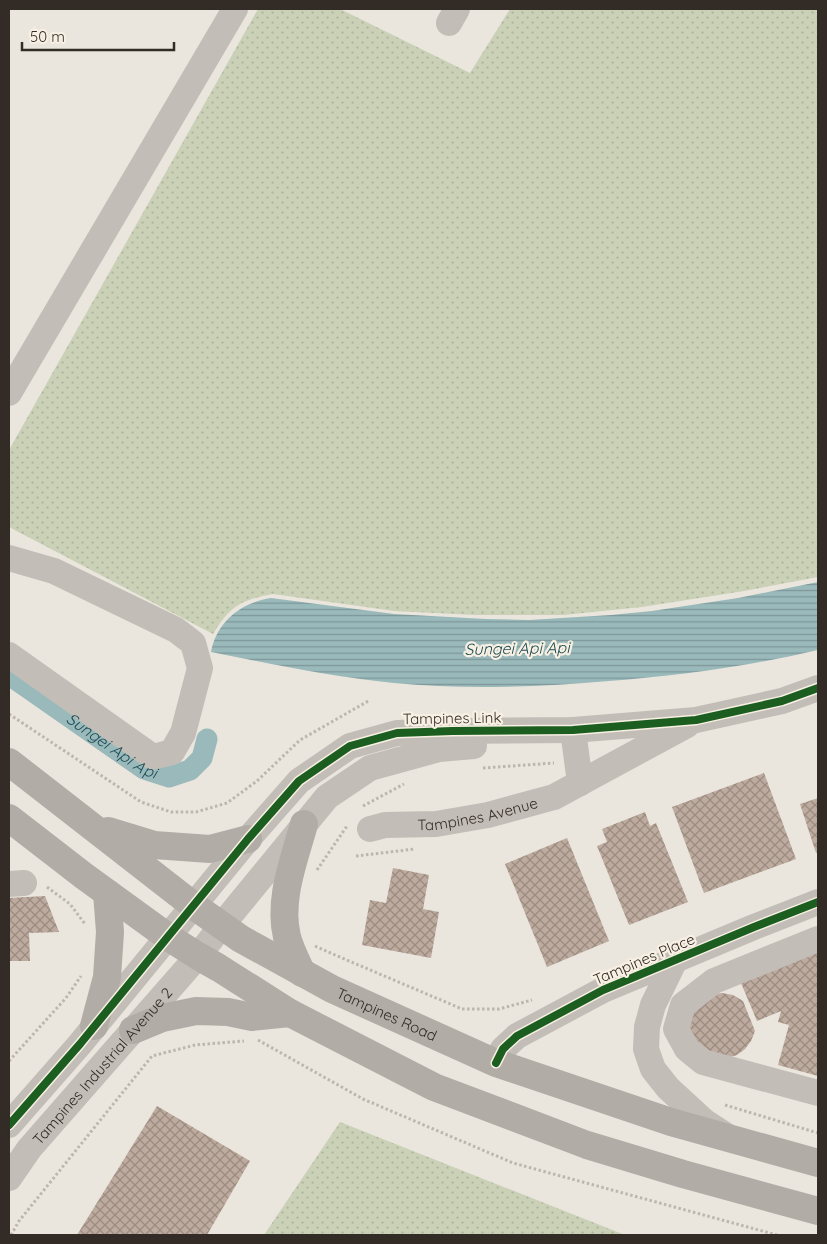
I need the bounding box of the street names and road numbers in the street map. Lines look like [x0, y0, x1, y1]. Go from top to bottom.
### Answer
street label: Tampines Link [402, 708, 502, 728]
street label: Tampines Avenue [417, 792, 540, 834]
street label: Tampines Place [590, 929, 698, 989]
street label: Tampines Industrial Avenue 2 [28, 983, 176, 1148]
street label: Tampines Road [334, 983, 440, 1045]

